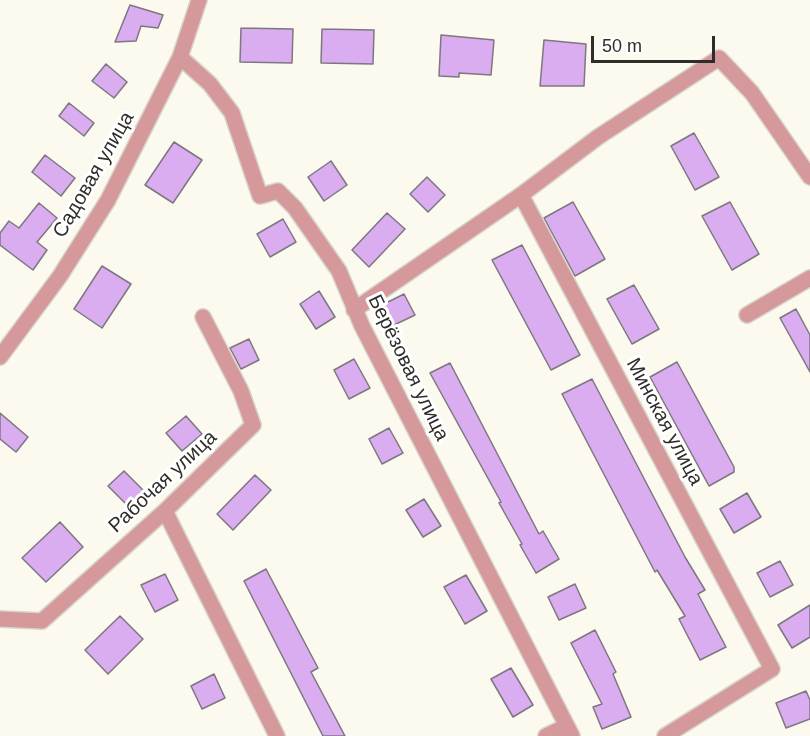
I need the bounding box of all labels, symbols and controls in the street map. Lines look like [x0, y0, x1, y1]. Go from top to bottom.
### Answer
scale bar [594, 24, 718, 62]
text: 50 m [602, 36, 642, 56]
street label: Садовая улица [48, 108, 140, 242]
street label: Берёзовая улица [362, 291, 454, 445]
street label: Минская улица [620, 354, 708, 490]
street label: Рабочая улица [104, 426, 222, 538]

